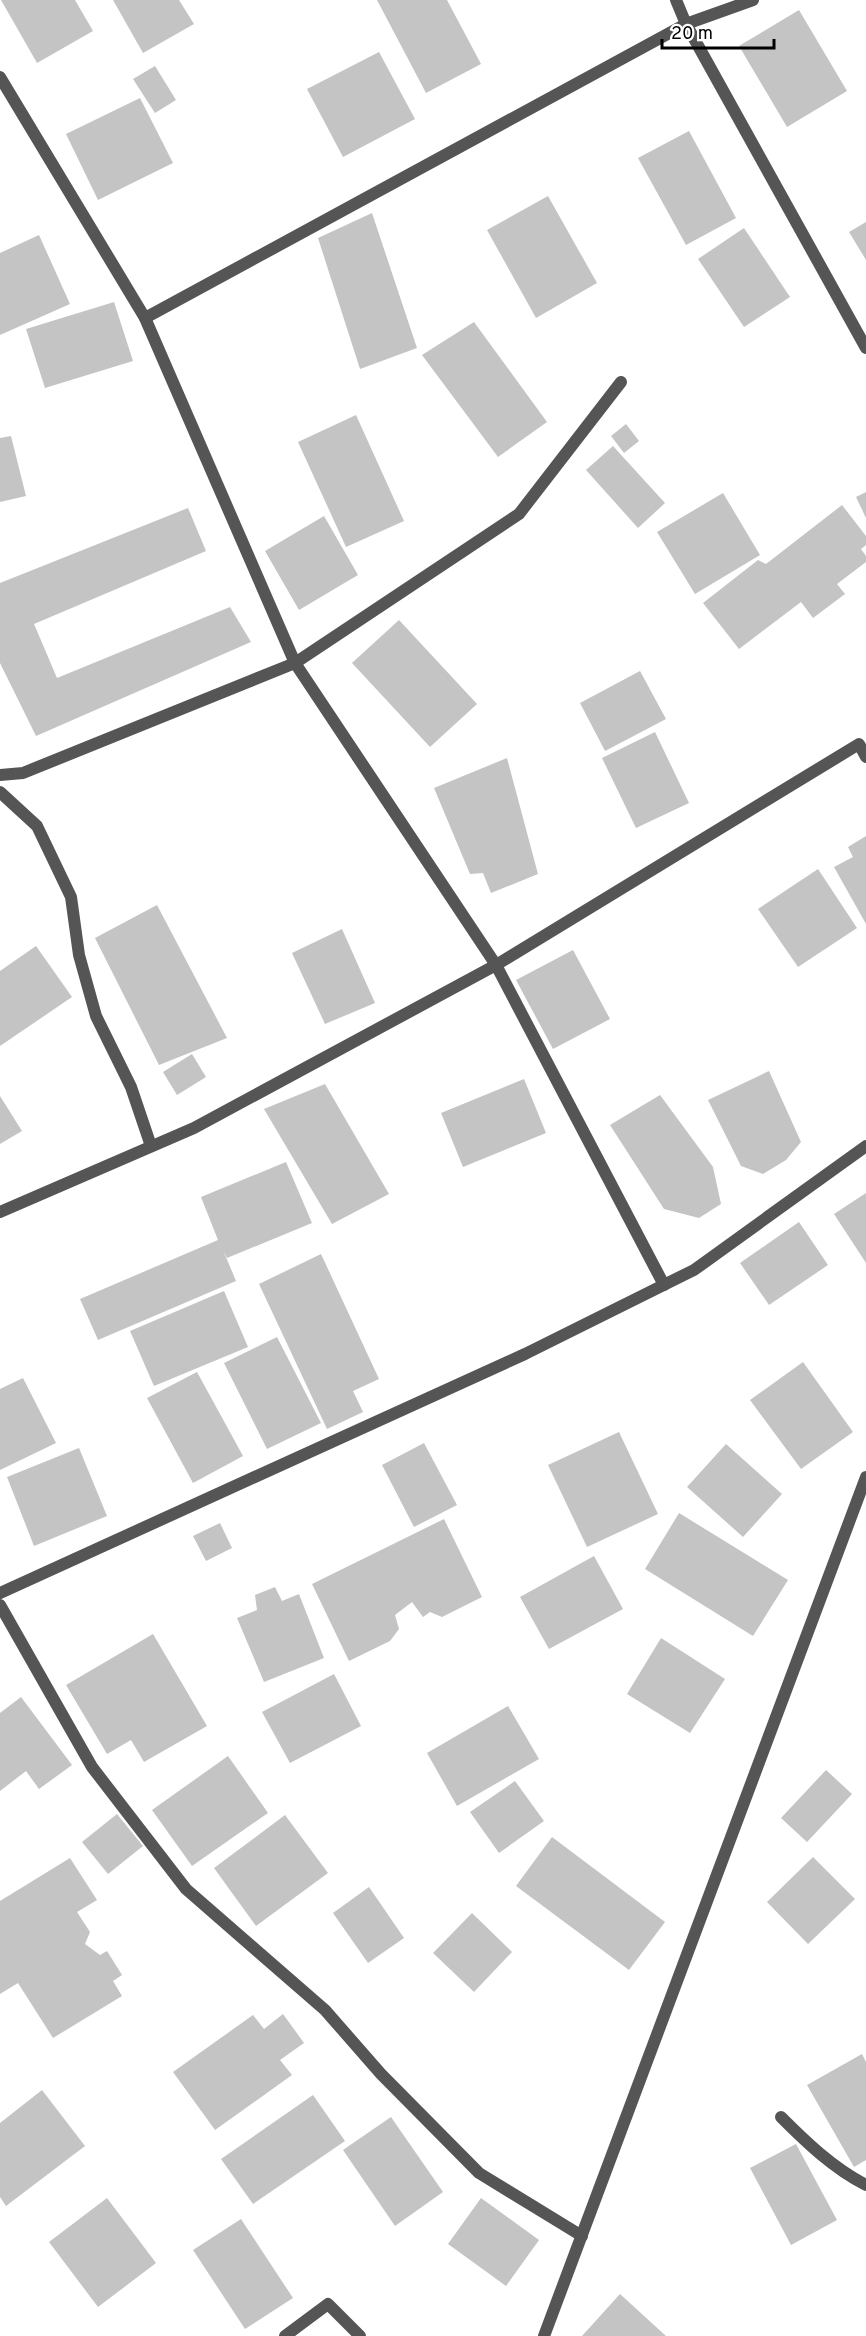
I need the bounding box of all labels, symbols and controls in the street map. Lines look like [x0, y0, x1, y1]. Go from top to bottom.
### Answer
scale bar [662, 12, 774, 50]
text: 20 m [671, 23, 713, 46]

